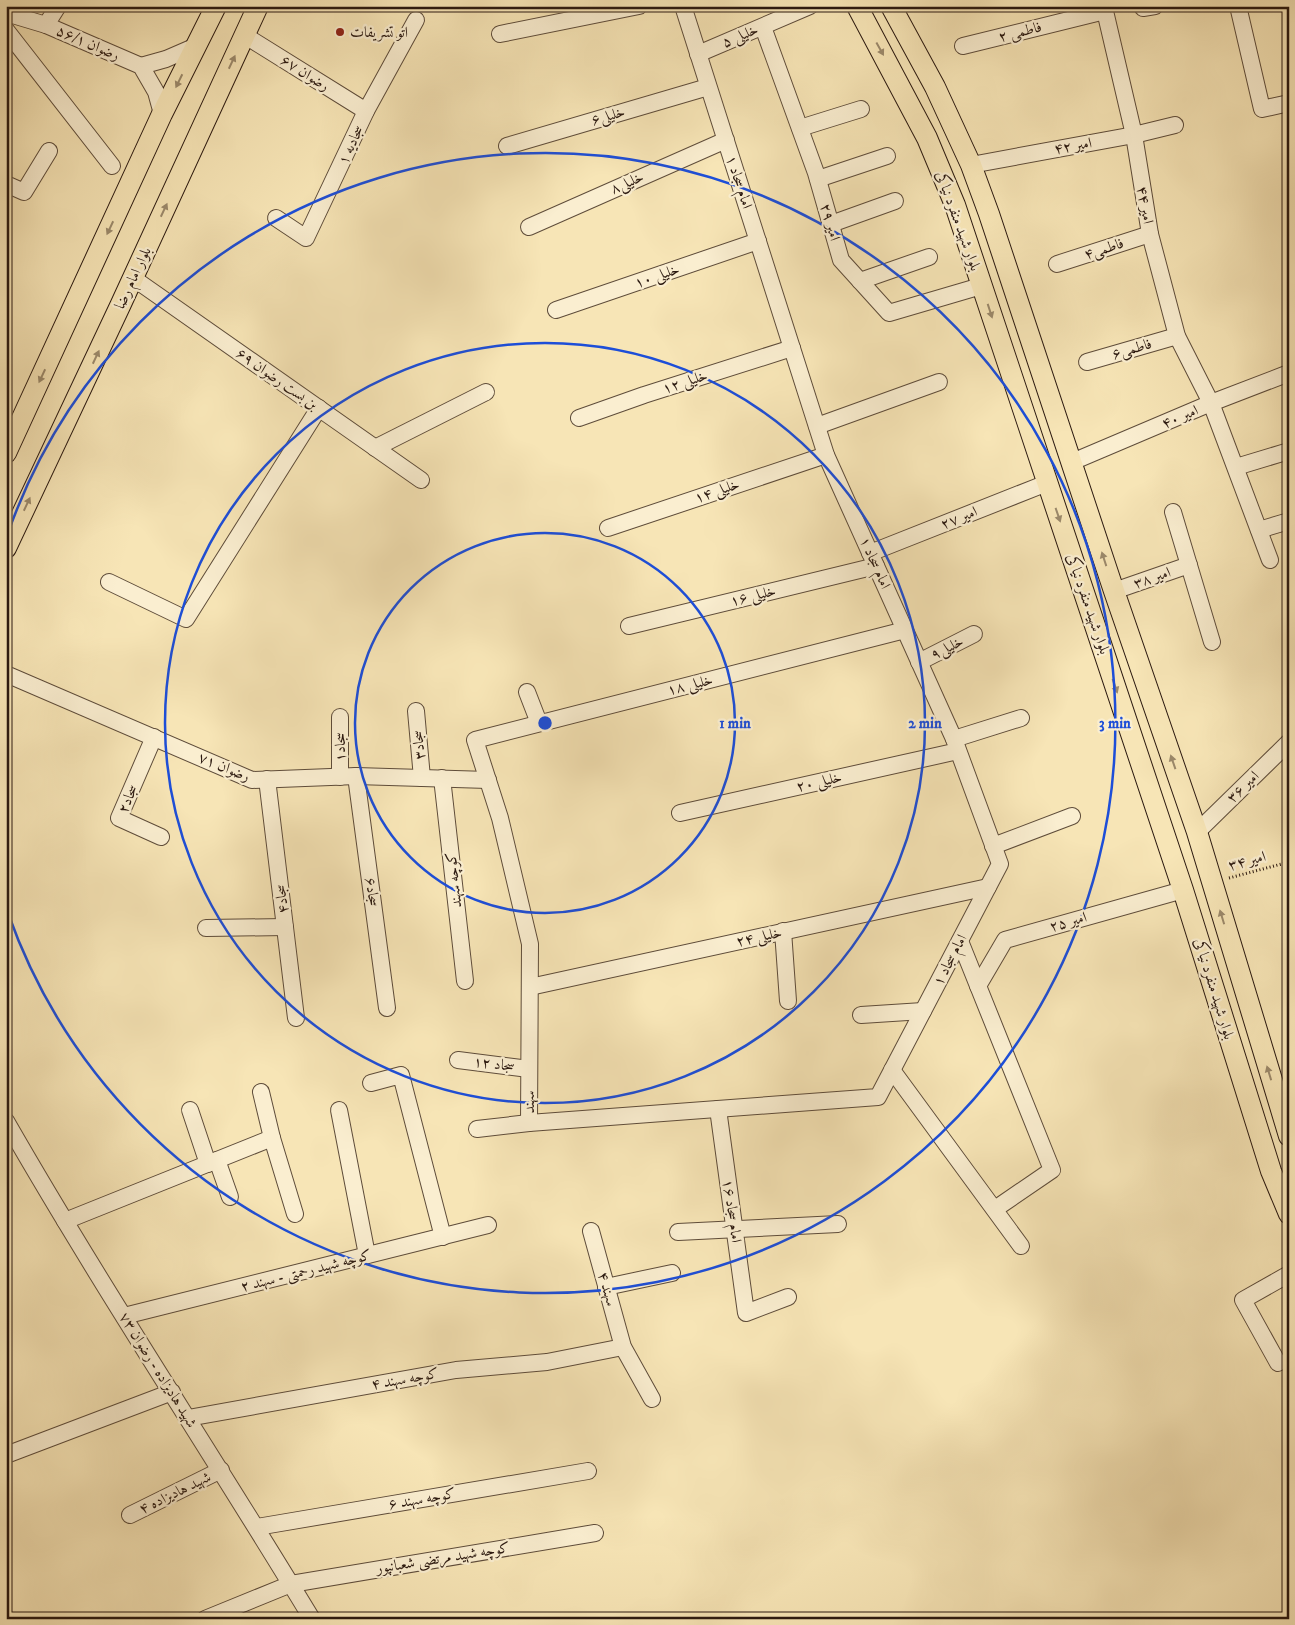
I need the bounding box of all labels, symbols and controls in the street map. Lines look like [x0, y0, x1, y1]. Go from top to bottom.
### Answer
street label: فاطمی ۲ [996, 17, 1044, 48]
street label: خلیلی ۵ [719, 20, 761, 53]
street label: رضوان ۵۶/۱ [53, 21, 123, 65]
place label: اتو تشریفات [350, 23, 408, 42]
marker: اتو تشریفات [334, 26, 346, 38]
one-way arrow [876, 42, 885, 56]
street label: رضوان ۶۷ [277, 51, 333, 95]
one-way arrow [228, 55, 236, 69]
one-way arrow [175, 74, 183, 88]
street label: خلیلی۶ [589, 102, 627, 131]
street label: سجادیه ۱ [334, 122, 368, 168]
street label: امیر ۴۲ [1053, 133, 1093, 159]
street label: امام سجاد ۱ [719, 153, 757, 212]
street label: خلیلی۸ [607, 167, 647, 200]
street label: بلوار شهید منفرد نیاکی [931, 168, 986, 274]
street label: امیر ۴۴ [1132, 185, 1158, 225]
street label: امیر ۲۹ [816, 201, 844, 243]
one-way arrow [161, 203, 169, 217]
one-way arrow [106, 221, 114, 235]
street label: فاطمی۴ [1082, 234, 1127, 265]
street label: بلوار امام رضا [110, 244, 158, 313]
street label: خلیلی ۱۰ [632, 259, 682, 293]
one-way arrow [986, 304, 994, 319]
street label: فاطمی۶ [1110, 334, 1155, 365]
street label: بن بست رضوان ۶۹ [232, 344, 322, 414]
one-way arrow [92, 350, 100, 364]
street label: خلیلی ۱۲ [660, 366, 710, 399]
one-way arrow [38, 369, 46, 383]
street label: امیر ۴۰ [1159, 401, 1201, 433]
street label: خلیلی ۱۴ [692, 474, 742, 508]
one-way arrow [23, 497, 31, 511]
street label: امیر ۲۷ [938, 502, 980, 534]
one-way arrow [1054, 508, 1062, 523]
street label: امام سجاد ۱ [852, 534, 895, 593]
street label: بلوار شهید منفرد نیاکی [1062, 551, 1115, 657]
one-way arrow [1100, 551, 1108, 566]
street label: امیر ۳۸ [1131, 563, 1173, 593]
street label: خلیلی ۱۶ [728, 581, 778, 612]
street label: خلیلی۹ [927, 632, 967, 665]
street label: خلیلی ۱۸ [665, 670, 715, 701]
one-way arrow [1111, 679, 1119, 694]
centre of rings [536, 714, 554, 732]
text: 1 min [719, 714, 751, 733]
text: 2 min [908, 714, 942, 733]
text: 3 min [1099, 714, 1131, 733]
street label: سجاد۳ [408, 730, 430, 760]
street label: سجاد۱ [331, 732, 350, 762]
street label: رضوان ۷۱ [195, 748, 253, 786]
one-way arrow [1169, 755, 1176, 770]
street label: امیر ۳۶ [1223, 767, 1263, 807]
street label: خلیلی ۲۰ [794, 768, 844, 797]
street label: سجاد۲ [114, 782, 142, 816]
street label: امیر ۳۴ [1226, 847, 1268, 875]
street label: كوچه سهند [442, 851, 467, 909]
street label: سجاد۶ [361, 876, 383, 908]
street label: سجاد۴ [271, 883, 293, 915]
street label: امیر ۲۵ [1047, 908, 1089, 936]
one-way arrow [1218, 910, 1226, 925]
street label: خلیلی ۲۴ [734, 923, 784, 952]
street label: امام سجاد ۱ [929, 931, 974, 990]
street label: بلوار شهید منفرد نیاکی [1190, 936, 1239, 1042]
street label: سجاد ۱۲ [472, 1052, 516, 1076]
one-way arrow [1265, 1065, 1273, 1080]
street label: سهند [520, 1091, 539, 1113]
street label: امام سجاد ۱۶ [715, 1178, 746, 1244]
street label: کوچه شهید رحمتی - سهند ۲ [239, 1246, 374, 1297]
street label: سهند ۴ [593, 1270, 621, 1308]
street label: شهید هادیزاده - رضوان ۷۳ [115, 1309, 201, 1431]
street label: کوچه سهند ۴ [370, 1364, 440, 1395]
street label: شهید هادیزاده ۴ [136, 1467, 214, 1519]
street label: کوچه سهند ۶ [387, 1484, 457, 1515]
street label: کوچه شهید مرتضی شعبانپور [373, 1538, 511, 1579]

